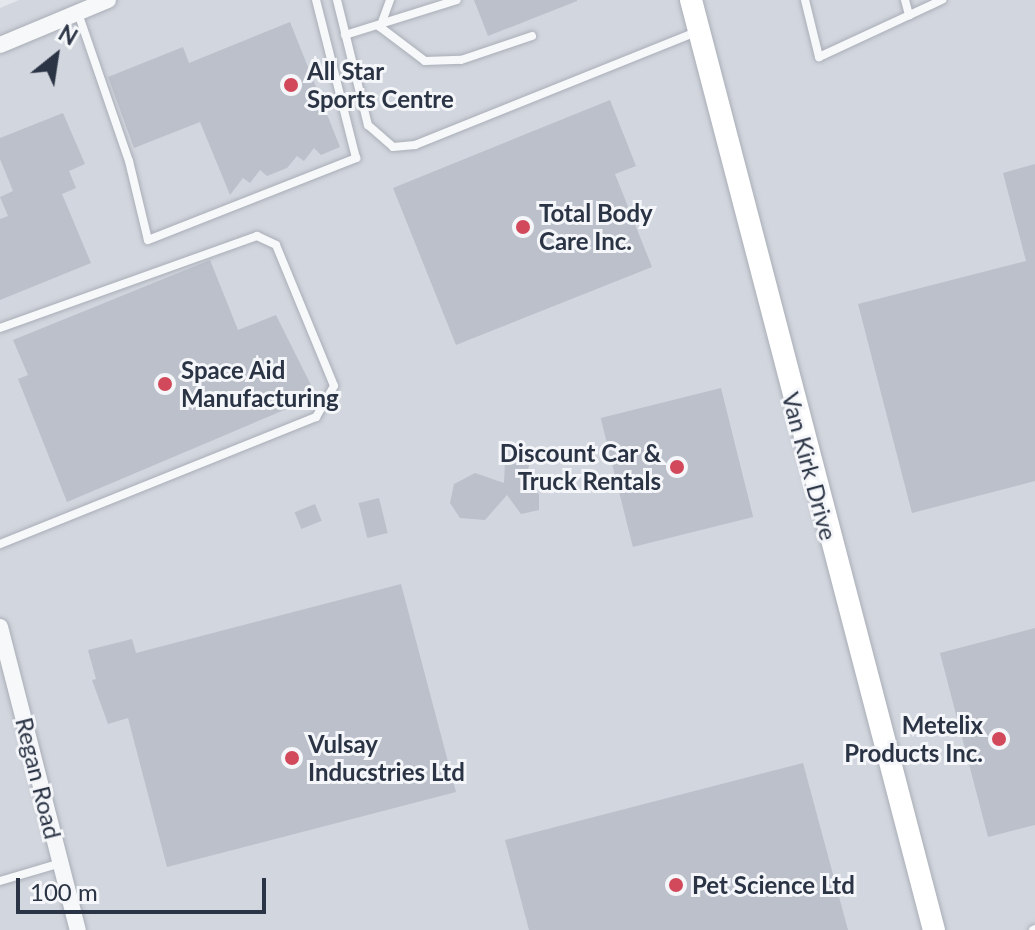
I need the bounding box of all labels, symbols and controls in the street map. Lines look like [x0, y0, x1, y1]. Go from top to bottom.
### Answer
north arrow [16, 16, 96, 96]
text: N [54, 19, 82, 51]
place label: All Star Sports Centre [307, 57, 454, 113]
marker: All Star Sports Centre [282, 76, 300, 94]
place label: Total Body Care Inc. [539, 199, 653, 255]
marker: Total Body Care Inc. [514, 218, 532, 236]
place label: Space Aid Manufacturing [181, 356, 339, 412]
marker: Space Aid Manufacturing [156, 375, 174, 393]
street label: Van Kirk Drive [776, 389, 844, 543]
place label: Discount Car & Truck Rentals [499, 439, 661, 495]
marker: Discount Car & Truck Rentals [668, 458, 686, 476]
place label: Metelix Products Inc. [844, 711, 983, 767]
street label: Regan Road [10, 714, 68, 842]
place label: Vulsay Inducstries Ltd [308, 730, 465, 786]
marker: Metelix Products Inc. [990, 730, 1008, 748]
marker: Vulsay Inducstries Ltd [283, 749, 301, 767]
scale bar [20, 862, 270, 912]
place label: Pet Science Ltd [692, 871, 855, 899]
marker: Pet Science Ltd [667, 876, 685, 894]
text: 100 m [30, 877, 98, 906]

